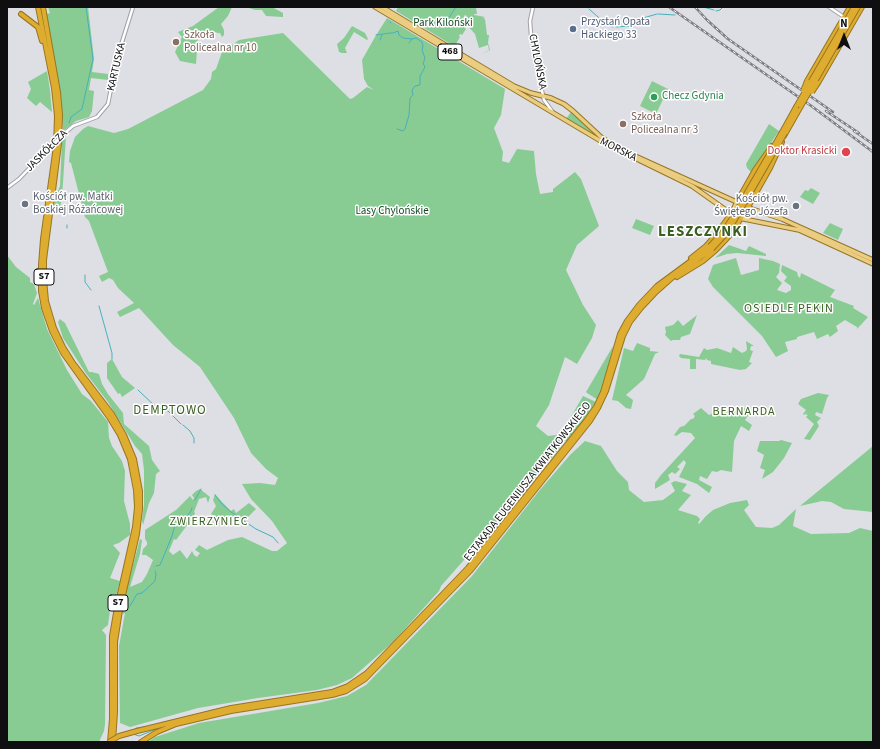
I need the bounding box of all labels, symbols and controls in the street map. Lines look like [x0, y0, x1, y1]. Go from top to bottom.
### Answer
place label: Przystań Opata Hackiego 33 [581, 16, 650, 42]
north arrow [824, 16, 864, 56]
text: N [840, 16, 848, 31]
park label: Park Kiloński [413, 17, 473, 31]
marker: Przystań Opata Hackiego 33 [568, 24, 578, 34]
place label: Szkoła Policealna nr 10 [184, 29, 257, 55]
street label: CHYLOŃSKA [525, 33, 549, 91]
marker: Szkoła Policealna nr 10 [171, 37, 181, 47]
street label: KARTUSKA [105, 41, 129, 93]
road number: 468 [438, 44, 462, 60]
place label: Checz Gdynia [662, 90, 724, 104]
marker: Checz Gdynia [649, 92, 659, 102]
place label: Szkoła Policealna nr 3 [631, 111, 698, 137]
marker: Szkoła Policealna nr 3 [618, 119, 628, 129]
street label: JASKÓŁCZA [23, 127, 71, 175]
street label: MORSKA [597, 135, 639, 165]
place label: Doktor Krasicki [768, 145, 837, 159]
marker: Doktor Krasicki [840, 146, 852, 158]
place label: Kościół pw. Matki Boskiej Różańcowej [33, 191, 123, 217]
place label: Kościół pw. Świętego Józefa [714, 193, 788, 219]
marker: Kościół pw. Matki Boskiej Różańcowej [20, 199, 30, 209]
marker: Kościół pw. Świętego Józefa [791, 201, 801, 211]
park label: Lasy Chylońskie [355, 205, 429, 219]
district label: LESZCZYNKI [658, 224, 748, 242]
road number: S7 [34, 269, 54, 285]
district label: OSIEDLE PEKIN [744, 302, 834, 316]
street label: ESTAKADA EUGENIUSZA KWIATKOWSKIEGO [462, 400, 594, 564]
district label: DEMPTOWO [133, 403, 207, 419]
district label: BERNARDA [712, 405, 776, 419]
district label: ZWIERZYNIEC [169, 515, 249, 529]
road number: S7 [108, 595, 128, 611]

